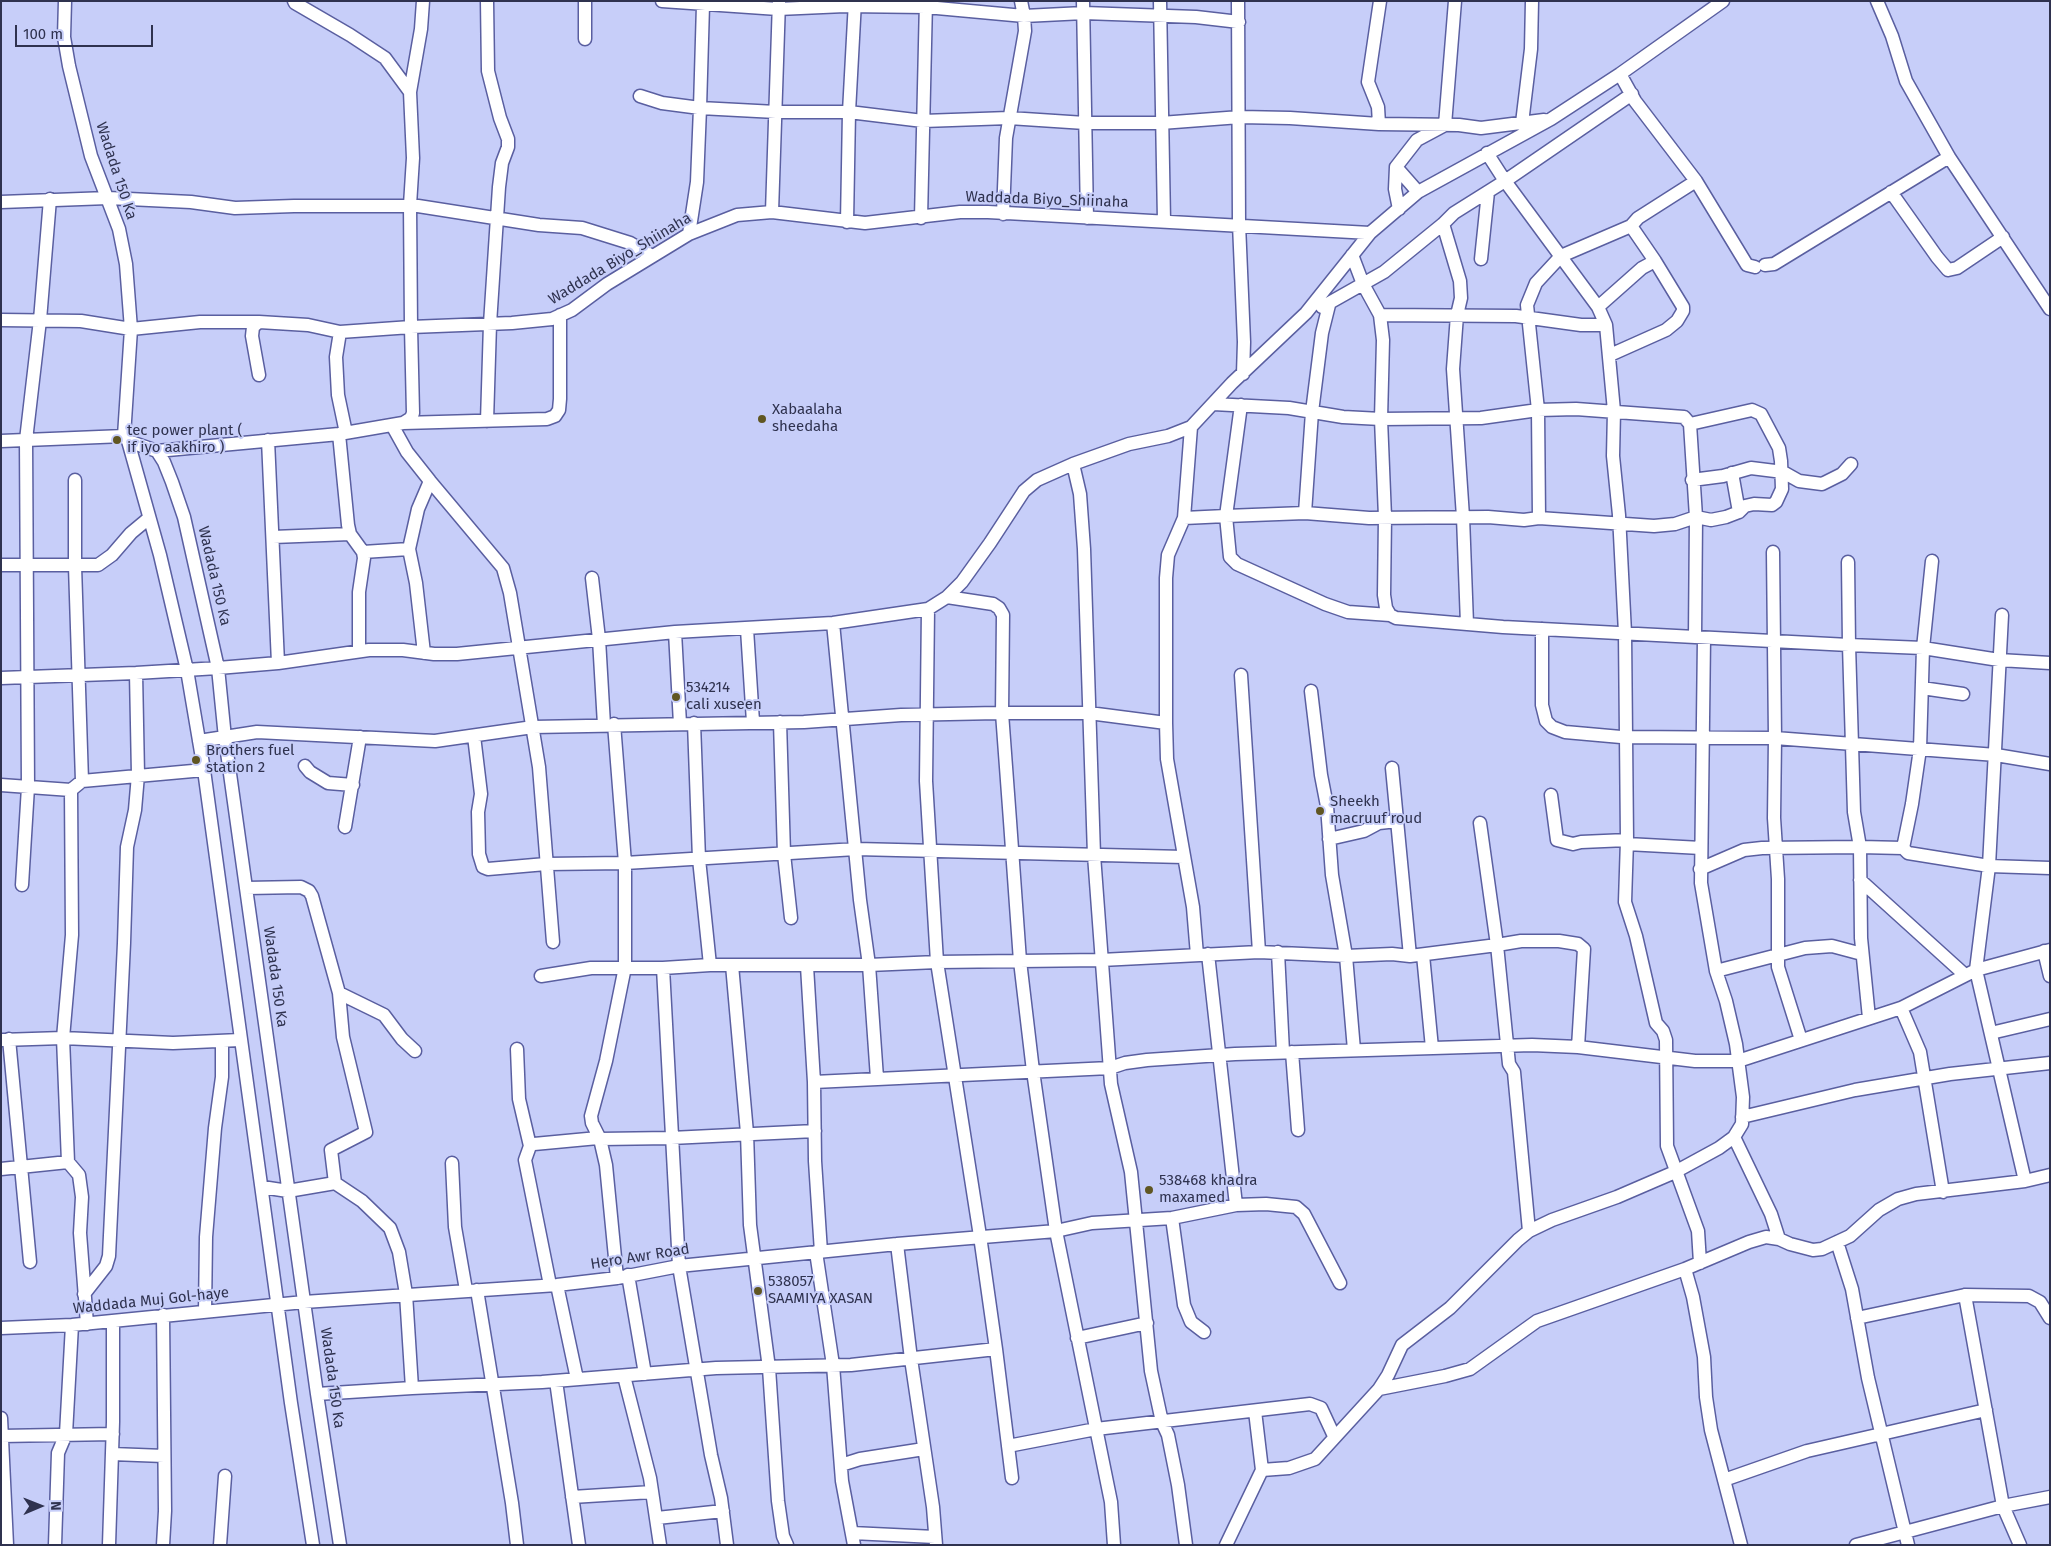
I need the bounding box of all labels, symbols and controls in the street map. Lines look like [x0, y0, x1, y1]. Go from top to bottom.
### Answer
scale bar [18, 15, 155, 47]
text: 100 m [23, 25, 63, 43]
street label: Wadada 150 Ka [92, 120, 140, 222]
street label: Waddada Biyo_Shiinaha [965, 188, 1129, 212]
street label: Waddada Biyo_Shiinaha [545, 209, 695, 309]
place label: Xabaalaha sheedaha [772, 401, 842, 436]
marker: Xabaalaha sheedaha [756, 413, 768, 425]
place label: tec power plant ( if iyo aakhiro ) [127, 422, 242, 457]
marker: tec power plant ( if iyo aakhiro ) [111, 434, 123, 446]
street label: Wadada 150 Ka [194, 524, 234, 628]
place label: 534214 cali xuseen [686, 679, 762, 714]
marker: 534214 cali xuseen [670, 691, 682, 703]
place label: Brothers fuel station 2 [206, 742, 294, 777]
marker: Brothers fuel station 2 [190, 754, 202, 766]
place label: Sheekh macruuf roud [1330, 793, 1422, 828]
marker: Sheekh macruuf roud [1314, 805, 1326, 817]
street label: Wadada 150 Ka [259, 925, 291, 1029]
place label: 538468 khadra maxamed [1159, 1172, 1257, 1207]
marker: 538468 khadra maxamed [1143, 1184, 1155, 1196]
street label: Hero Awr Road [589, 1240, 691, 1274]
place label: 538057 SAAMIYA XASAN [768, 1273, 873, 1308]
street label: Waddada Muj Gol-haye [72, 1284, 230, 1318]
marker: 538057 SAAMIYA XASAN [752, 1285, 764, 1297]
street label: Wadada 150 Ka [316, 1326, 348, 1430]
north arrow [15, 1481, 65, 1531]
text: N [47, 1501, 64, 1511]

